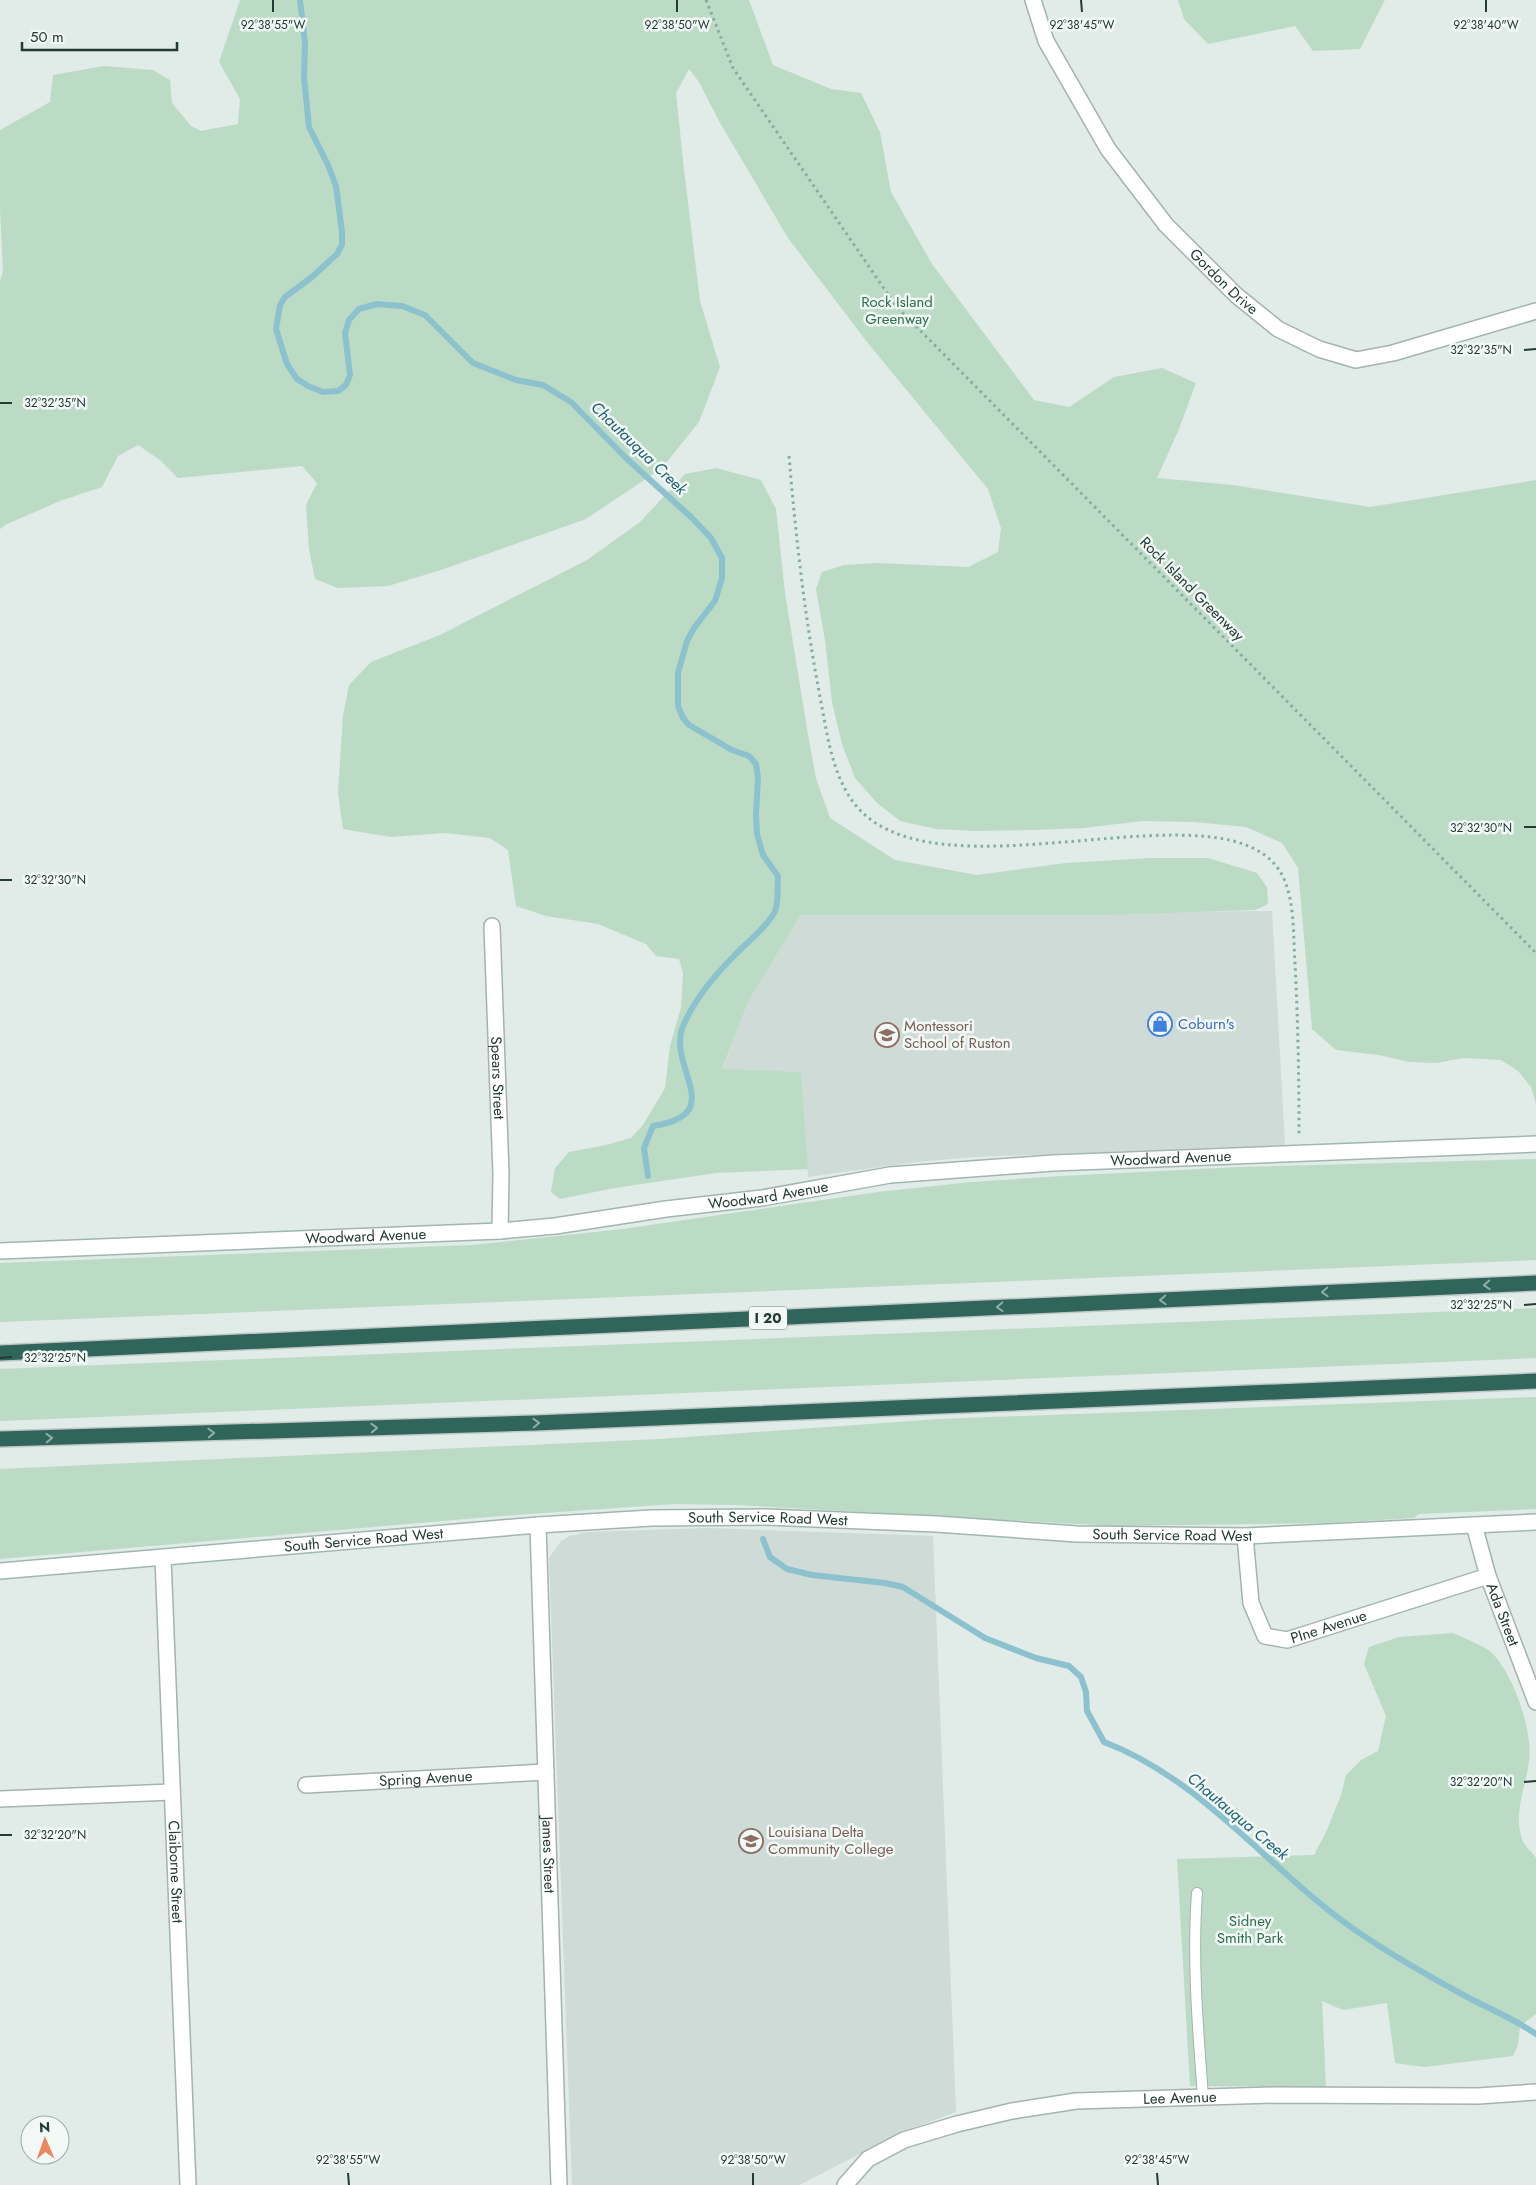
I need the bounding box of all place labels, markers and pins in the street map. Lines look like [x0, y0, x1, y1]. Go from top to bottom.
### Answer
shop icon: Coburn's [1147, 1011, 1173, 1037]
place label: Coburn's [1178, 1013, 1234, 1035]
place label: Montessori School of Ruston [904, 1015, 1011, 1054]
school or university icon: Montessori School of Ruston [874, 1022, 900, 1048]
place label: Louisiana Delta Community College [768, 1821, 894, 1860]
school or university icon: Louisiana Delta Community College [738, 1828, 764, 1854]

